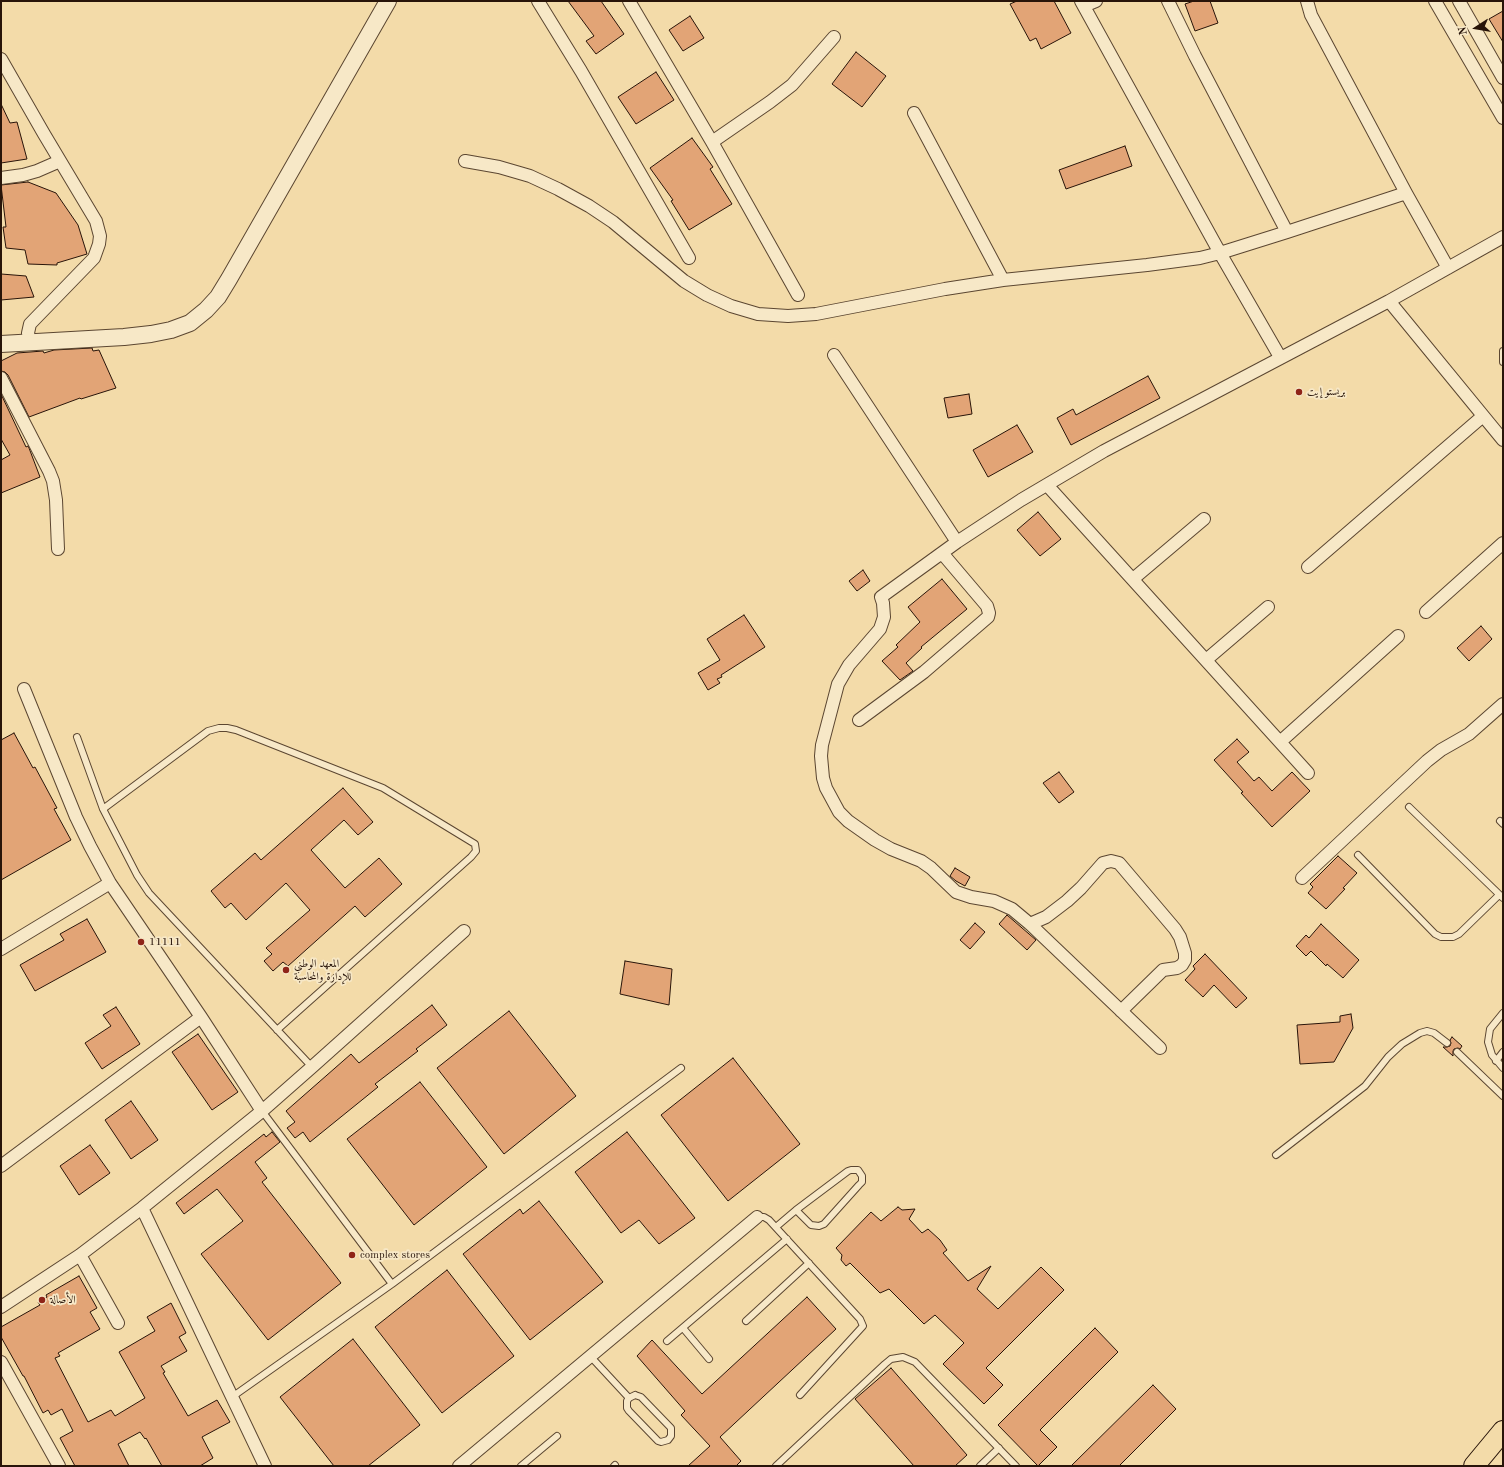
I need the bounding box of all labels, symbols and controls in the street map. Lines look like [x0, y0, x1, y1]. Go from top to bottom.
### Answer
north arrow [1456, 8, 1496, 48]
text: N [1458, 25, 1470, 36]
place label: بريستو إيت [1307, 385, 1346, 399]
marker: بريستو إيت [1294, 387, 1304, 397]
place label: 11111 [149, 935, 181, 949]
marker: 11111 [136, 937, 146, 947]
place label: المعهد الوطني للإدارة والمحاسبة [294, 957, 351, 983]
marker: المعهد الوطني للإدارة والمحاسبة [281, 965, 291, 975]
place label: complex stores [360, 1248, 430, 1262]
marker: complex stores [347, 1250, 357, 1260]
place label: الأصالة [50, 1293, 76, 1307]
marker: الأصالة [37, 1295, 47, 1305]

